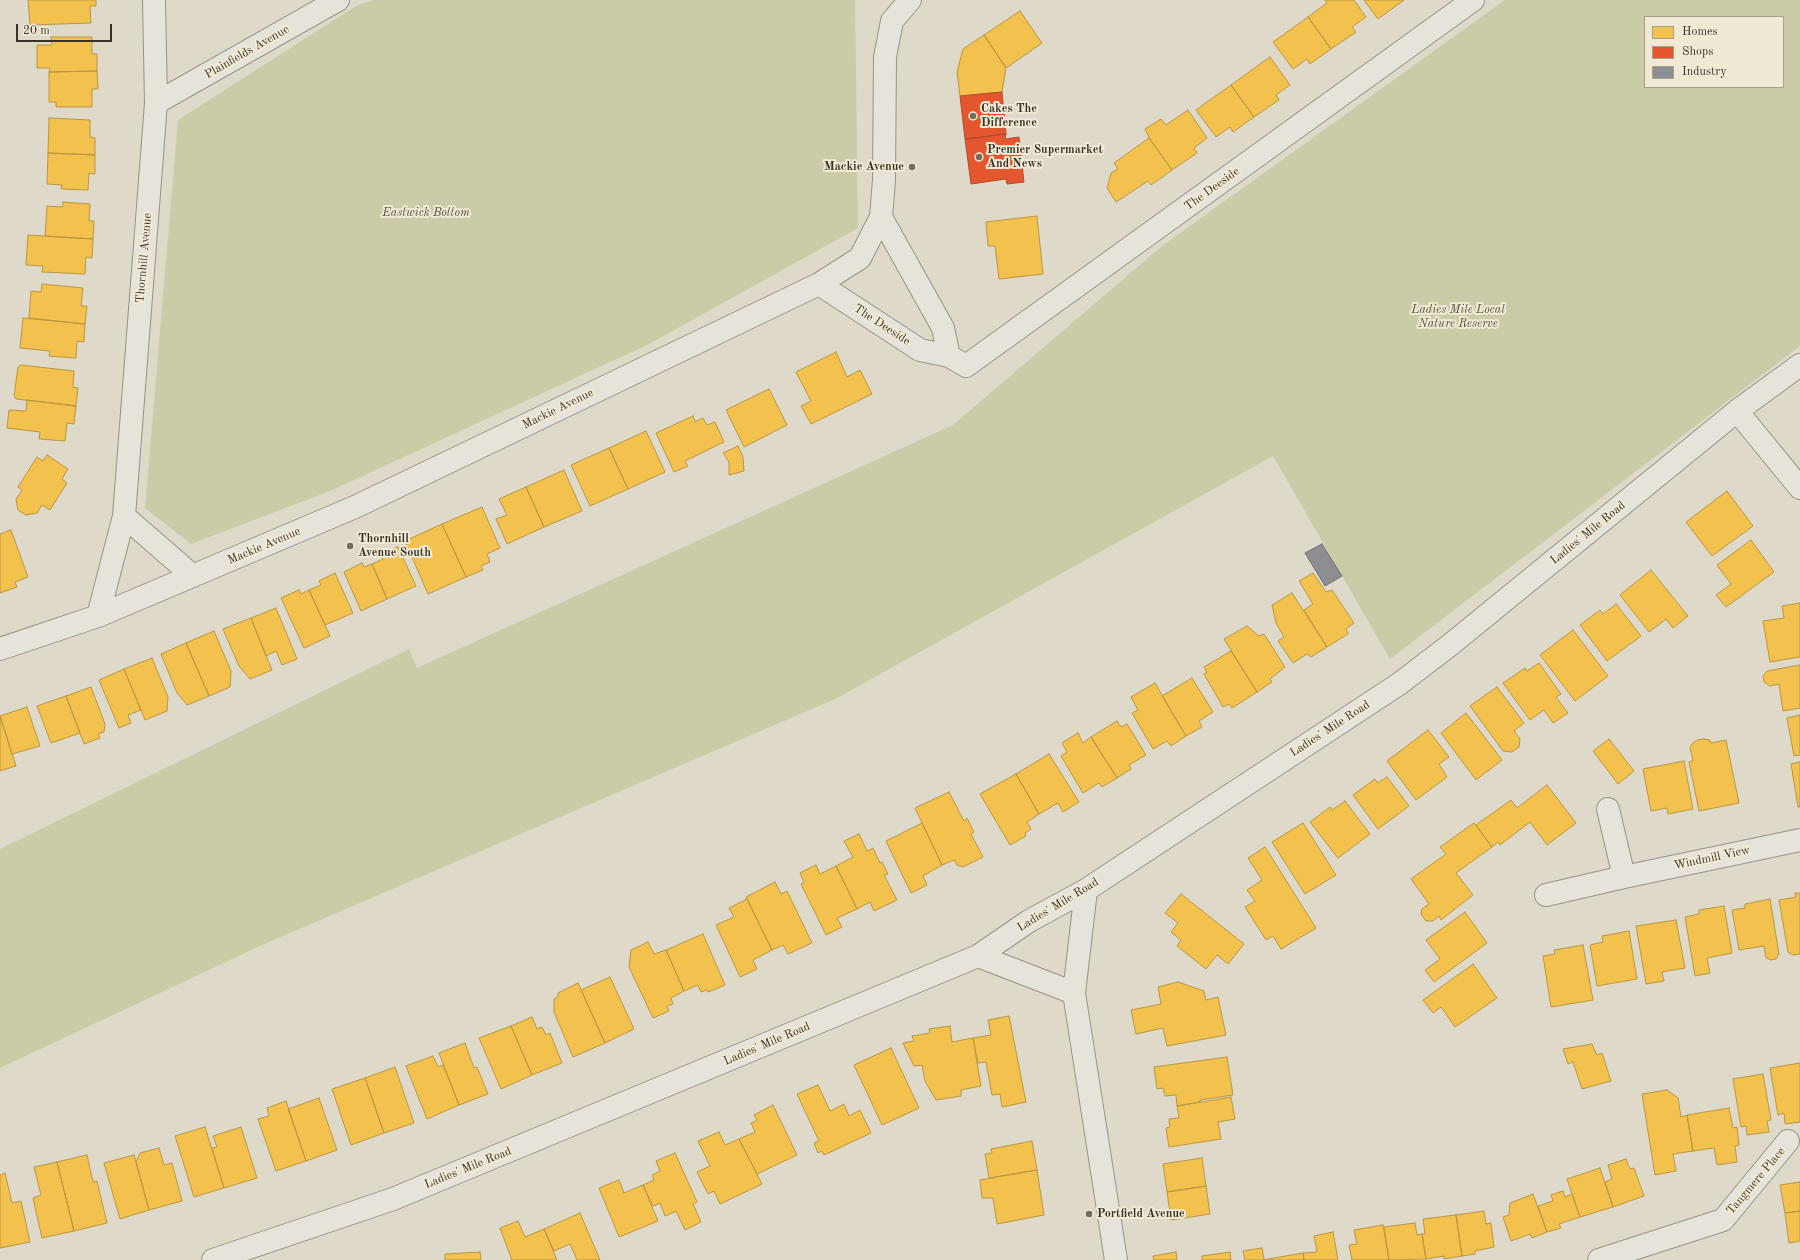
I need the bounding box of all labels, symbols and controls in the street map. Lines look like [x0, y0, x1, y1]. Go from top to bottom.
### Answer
scale bar [18, 16, 114, 42]
legend [1644, 16, 1784, 88]
street label: Plainfields Avenue [202, 22, 292, 82]
text: 20 m [23, 25, 50, 37]
text: Homes [1682, 26, 1718, 38]
text: Shops [1682, 46, 1713, 58]
text: Industry [1682, 66, 1727, 78]
place label: Cakes The Difference [981, 102, 1037, 130]
marker: Cakes The Difference [968, 111, 978, 121]
place label: Premier Supermarket And News [987, 143, 1103, 171]
marker: Premier Supermarket And News [974, 152, 984, 162]
place label: Mackie Avenue [824, 160, 904, 174]
marker: Mackie Avenue [907, 162, 917, 172]
street label: The Deeside [1182, 164, 1242, 214]
park label: Eastwick Bottom [382, 206, 470, 220]
street label: Thornhill Avenue [133, 212, 155, 304]
street label: The Deeside [851, 301, 913, 349]
park label: Ladies Mile Local Nature Reserve [1411, 303, 1505, 331]
street label: Mackie Avenue [520, 386, 596, 432]
street label: Ladies' Mile Road [1547, 498, 1629, 568]
street label: Mackie Avenue [225, 524, 303, 568]
place label: Thornhill Avenue South [358, 532, 431, 560]
marker: Thornhill Avenue South [345, 541, 355, 551]
street label: Ladies' Mile Road [1287, 698, 1373, 760]
street label: Windmill View [1673, 843, 1751, 873]
street label: Ladies' Mile Road [1015, 875, 1101, 935]
street label: Ladies' Mile Road [722, 1019, 812, 1069]
street label: Ladies' Mile Road [422, 1144, 514, 1192]
street label: Tangmere Place [1724, 1144, 1788, 1218]
place label: Portfield Avenue [1097, 1207, 1185, 1221]
marker: Portfield Avenue [1084, 1209, 1094, 1219]

